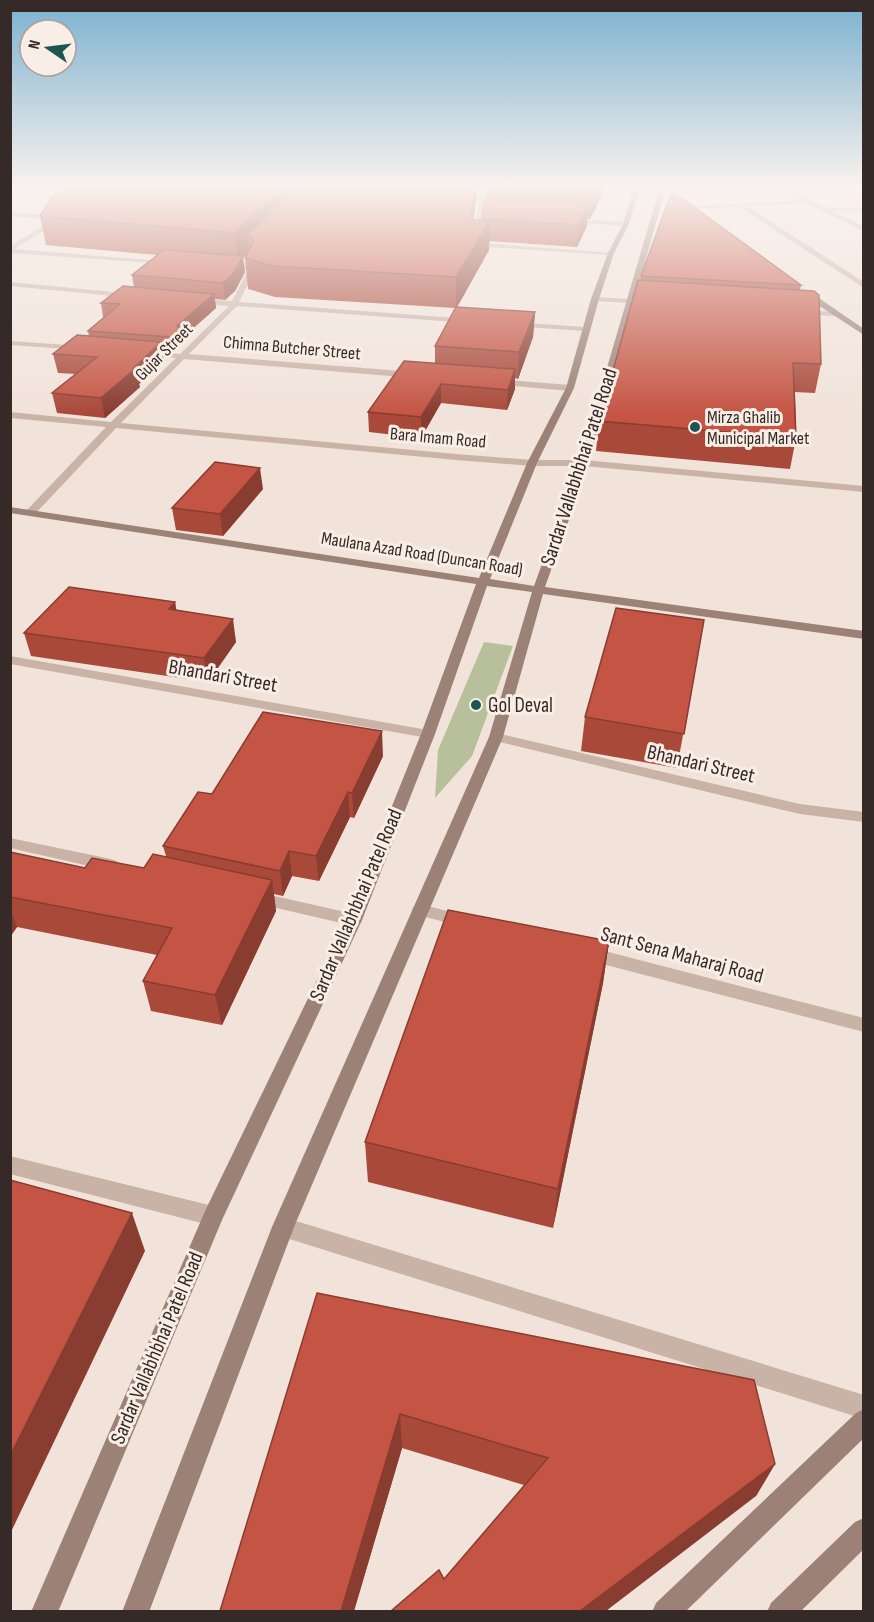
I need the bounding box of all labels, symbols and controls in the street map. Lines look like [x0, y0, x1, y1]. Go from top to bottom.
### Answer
north arrow [18, 18, 78, 78]
text: N [25, 38, 45, 51]
street label: Gujar Street [131, 319, 197, 385]
street label: Chimna Butcher Street [222, 332, 362, 365]
street label: Sardar Vallabhbhai Patel Road [535, 365, 623, 569]
place label: Mirza Ghalib Municipal Market [707, 407, 810, 449]
marker: Mirza Ghalib Municipal Market [688, 420, 702, 434]
street label: Bara Imam Road [389, 423, 487, 453]
street label: Maulana Azad Road (Duncan Road) [320, 528, 524, 580]
street label: Bhandari Street [167, 654, 279, 698]
place label: Gol Deval [488, 693, 553, 718]
marker: Gol Deval [469, 698, 483, 712]
street label: Bhandari Street [645, 739, 757, 789]
street label: Sardar Vallabhbhai Patel Road [304, 805, 408, 1005]
street label: Sant Sena Maharaj Road [598, 921, 766, 989]
street label: Sardar Vallabhbhai Patel Road [105, 1248, 209, 1448]

